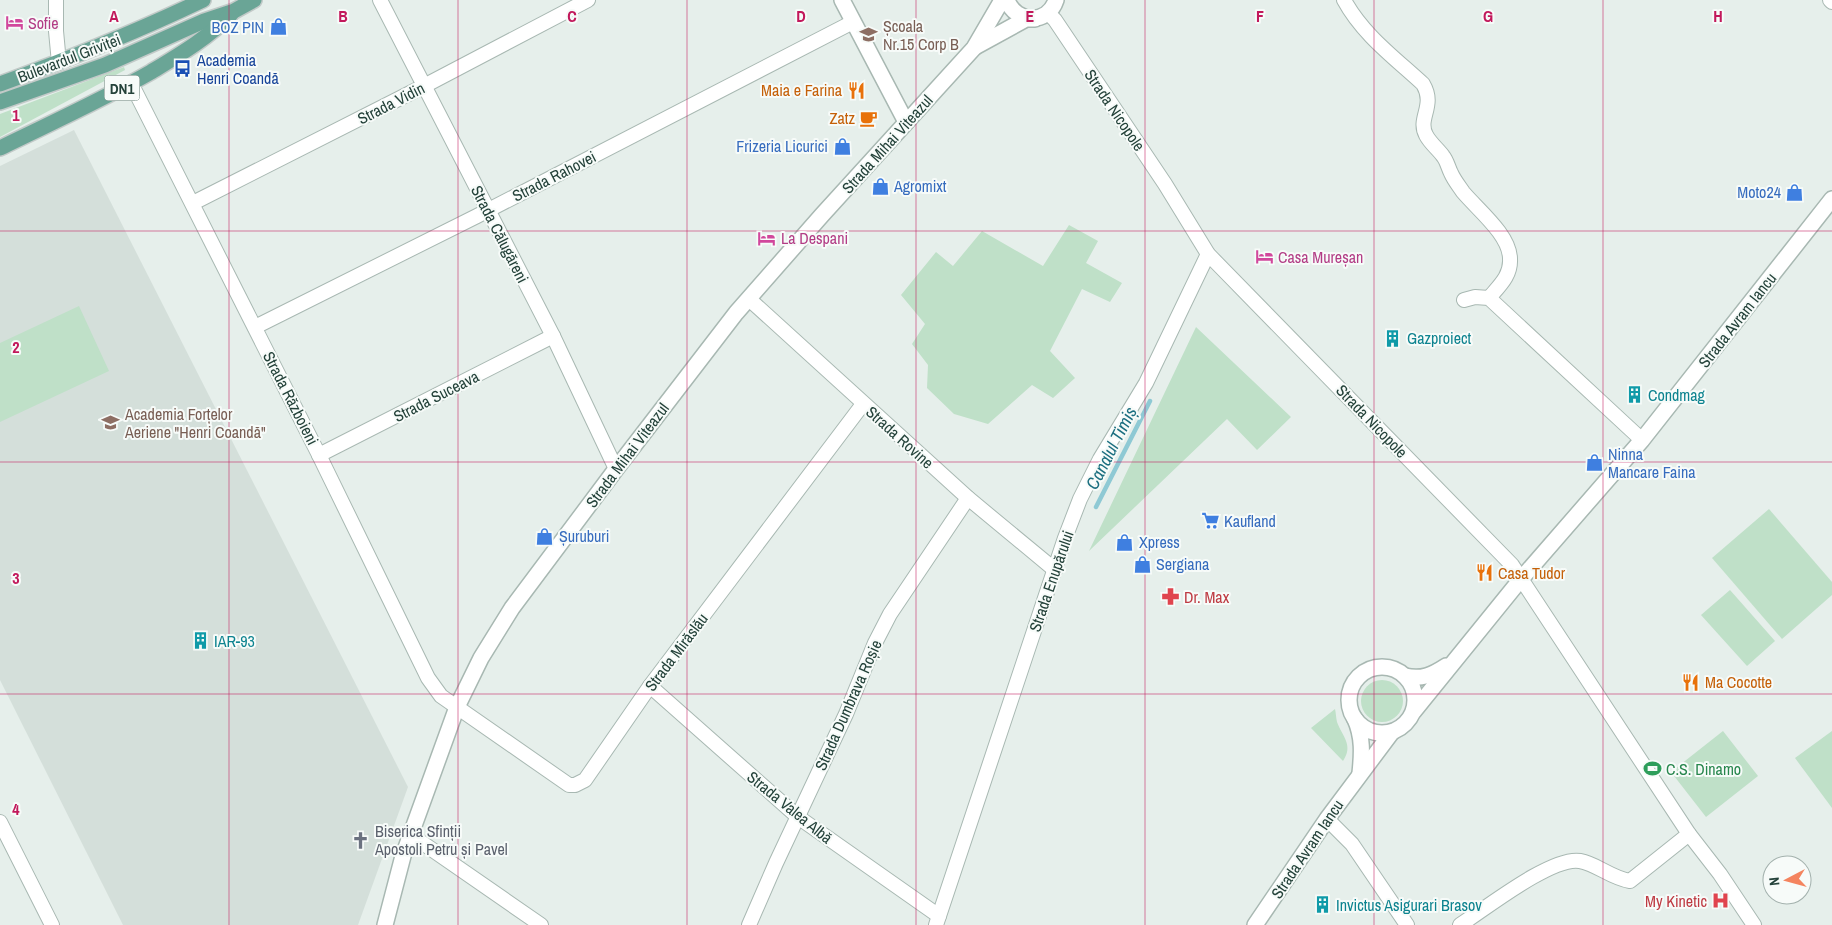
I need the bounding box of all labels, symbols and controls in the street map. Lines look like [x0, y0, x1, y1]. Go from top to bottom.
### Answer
text: A [109, 5, 119, 27]
text: B [338, 5, 348, 27]
text: C [567, 5, 577, 27]
text: D [796, 5, 806, 27]
text: E [1026, 5, 1035, 27]
text: F [1256, 5, 1264, 27]
text: G [1483, 5, 1493, 27]
text: H [1713, 5, 1723, 27]
place label: Sofie [28, 12, 59, 34]
hotel icon: Sofie [4, 13, 24, 33]
place label: Școala Nr.15 Corp B [883, 15, 959, 55]
place label: BOZ PIN [212, 16, 264, 38]
shop icon: BOZ PIN [268, 17, 288, 37]
school or university icon: Școala Nr.15 Corp B [859, 25, 879, 45]
street label: Bulevardul Griviței [14, 28, 124, 88]
place label: Academia Henri Coandă [196, 49, 279, 89]
bus stop icon: Academia Henri Coandă [173, 59, 193, 79]
street label: Strada Nicopole [1080, 65, 1150, 155]
road number: DN1 [104, 76, 140, 100]
street label: Strada Vidin [354, 77, 428, 129]
place label: Maia e Farina [761, 79, 843, 101]
restaurant icon: Maia e Farina [846, 80, 866, 100]
street label: Strada Mihai Viteazul [837, 90, 937, 198]
text: 1 [12, 104, 20, 126]
place label: Zatz [829, 107, 855, 129]
cafe icon: Zatz [859, 108, 879, 128]
place label: Frizeria Licurici [736, 135, 828, 157]
shop icon: Frizeria Licurici [832, 136, 852, 156]
street label: Strada Rahovei [508, 146, 600, 206]
place label: Agromixt [893, 175, 947, 197]
shop icon: Agromixt [870, 176, 890, 196]
place label: Moto24 [1737, 181, 1781, 203]
street label: Strada Călugăreni [466, 182, 534, 286]
shop icon: Moto24 [1785, 182, 1805, 202]
place label: La Despani [781, 227, 848, 249]
hotel icon: La Despani [757, 228, 777, 248]
place label: Casa Mureșan [1278, 246, 1363, 268]
hotel icon: Casa Mureșan [1254, 247, 1274, 267]
street label: Strada Avram Iancu [1693, 268, 1781, 372]
place label: Gazproiect [1407, 327, 1472, 349]
building icon: Gazproiect [1383, 328, 1403, 348]
text: 2 [12, 336, 20, 358]
street label: Strada Războieni [258, 348, 324, 448]
street label: Strada Suceava [389, 365, 483, 427]
street label: Strada Nicopole [1331, 380, 1413, 462]
place label: Condmag [1648, 384, 1706, 406]
building icon: Condmag [1624, 385, 1644, 405]
street label: Strada Mihai Viteazul [580, 398, 674, 512]
street label: Strada Rovine [861, 401, 939, 473]
water label: Canalul Timiș [1079, 402, 1143, 494]
place label: Academia Forțelor Aeriene "Henri Coandă" [124, 403, 266, 443]
school or university icon: Academia Forțelor Aeriene "Henri Coandă" [101, 413, 121, 433]
place label: Ninna Mancare Faina [1608, 443, 1696, 483]
shop icon: Ninna Mancare Faina [1584, 453, 1604, 473]
place label: Kaufland [1224, 510, 1276, 532]
supermarket icon: Kaufland [1200, 511, 1220, 531]
place label: Șuruburi [559, 525, 609, 547]
shop icon: Șuruburi [535, 526, 555, 546]
street label: Strada Enupărului [1023, 527, 1079, 635]
place label: Xpress [1139, 531, 1180, 553]
shop icon: Xpress [1115, 532, 1135, 552]
place label: Sergiana [1156, 553, 1210, 575]
shop icon: Sergiana [1132, 554, 1152, 574]
place label: Casa Tudor [1498, 562, 1566, 584]
restaurant icon: Casa Tudor [1474, 563, 1494, 583]
text: 3 [12, 567, 20, 589]
place label: Dr. Max [1184, 586, 1230, 608]
pharmacy icon: Dr. Max [1160, 587, 1180, 607]
street label: Strada Mirăslău [639, 608, 713, 696]
place label: IAR-93 [214, 630, 255, 652]
building icon: IAR-93 [190, 631, 210, 651]
street label: Strada Dumbrava Roșie [809, 636, 887, 774]
place label: Ma Cocotte [1705, 671, 1772, 693]
restaurant icon: Ma Cocotte [1681, 672, 1701, 692]
place label: C.S. Dinamo [1666, 758, 1741, 780]
sports icon: C.S. Dinamo [1642, 759, 1662, 779]
street label: Strada Valea Albă [743, 766, 838, 849]
street label: Strada Avram Iancu [1266, 795, 1348, 903]
text: 4 [12, 798, 20, 820]
place label: Biserica Sfinții Apostoli Petru și Pavel [374, 820, 508, 860]
church icon: Biserica Sfinții Apostoli Petru și Pavel [351, 830, 371, 850]
north arrow [1762, 855, 1812, 905]
text: N [1765, 876, 1783, 886]
place label: My Kinetic [1645, 890, 1707, 912]
hospital icon: My Kinetic [1711, 891, 1731, 911]
place label: Invictus Asigurari Brasov [1336, 894, 1482, 916]
building icon: Invictus Asigurari Brasov [1312, 895, 1332, 915]

